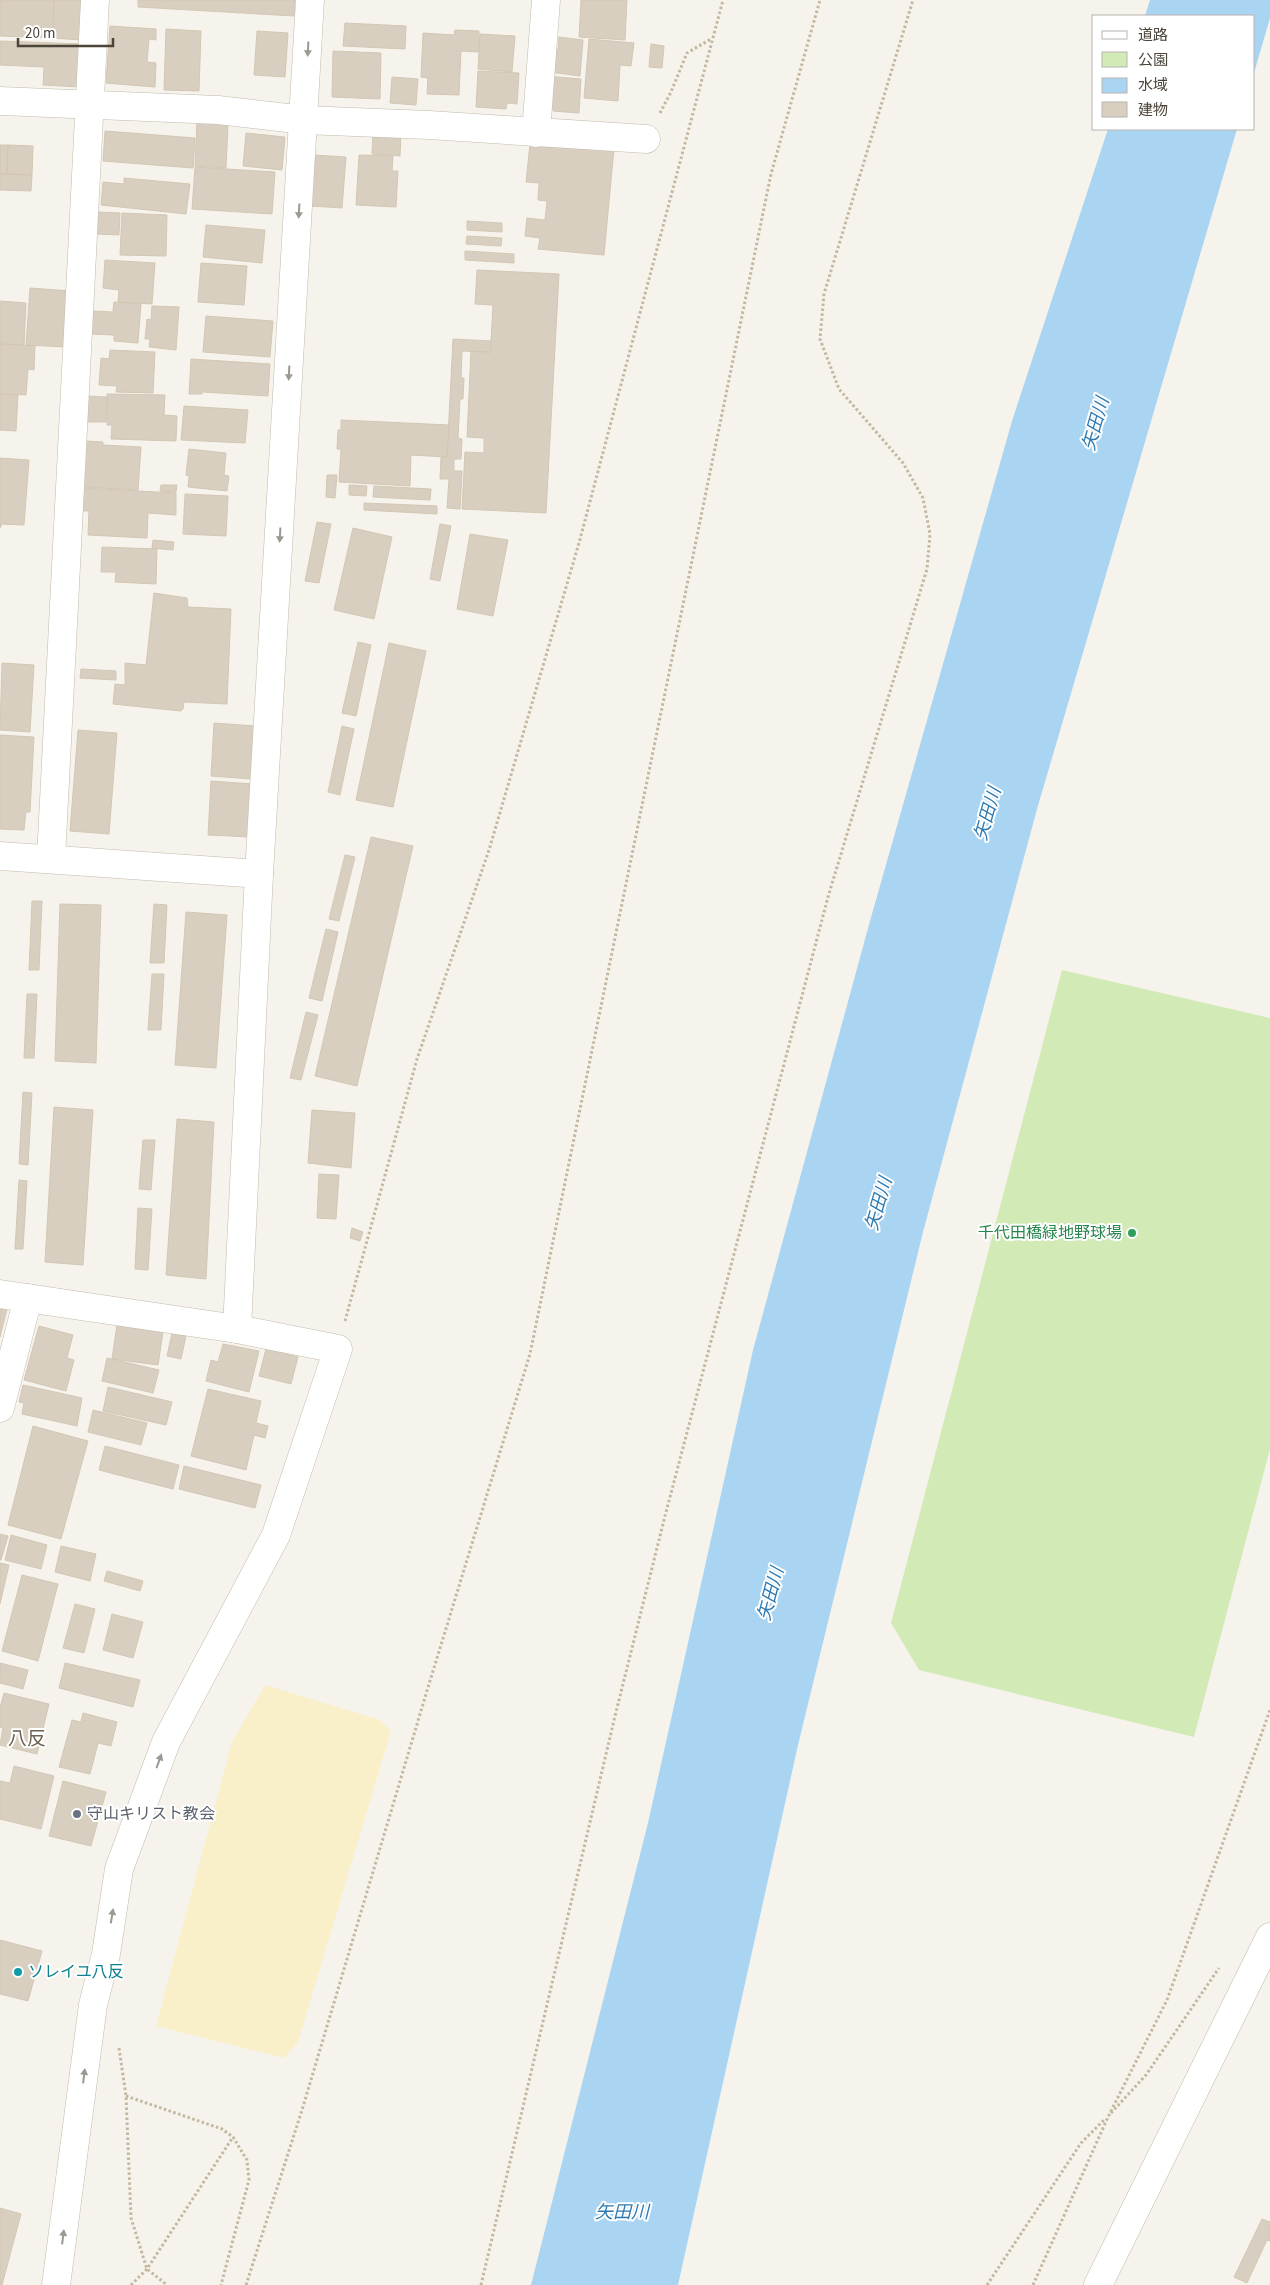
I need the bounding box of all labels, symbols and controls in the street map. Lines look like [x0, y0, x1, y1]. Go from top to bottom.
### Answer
scale bar [18, 15, 112, 47]
legend [1092, 15, 1255, 130]
text: 20 m [25, 23, 55, 44]
text: 道路 [1138, 25, 1168, 46]
one-way arrow [303, 41, 311, 57]
text: 公園 [1138, 50, 1168, 71]
text: 水域 [1138, 75, 1168, 96]
text: 建物 [1138, 100, 1168, 121]
one-way arrow [294, 203, 302, 219]
one-way arrow [285, 365, 293, 381]
water label: 矢田川 [1077, 393, 1116, 453]
one-way arrow [275, 528, 283, 544]
water label: 矢田川 [969, 783, 1008, 843]
water label: 矢田川 [860, 1173, 899, 1233]
place label: 千代田橋緑地野球場 [978, 1222, 1122, 1244]
marker: 千代田橋緑地野球場 [1126, 1227, 1138, 1239]
water label: 矢田川 [752, 1563, 791, 1623]
district label: 八反 [8, 1726, 46, 1753]
one-way arrow [155, 1753, 163, 1768]
place label: 守山キリスト教会 [87, 1803, 215, 1825]
marker: 守山キリスト教会 [71, 1808, 83, 1820]
one-way arrow [108, 1907, 116, 1923]
place label: ソレイユ八反 [28, 1961, 124, 1983]
marker: ソレイユ八反 [12, 1966, 24, 1978]
one-way arrow [80, 2067, 88, 2083]
water label: 矢田川 [595, 2200, 651, 2225]
one-way arrow [59, 2228, 67, 2244]

